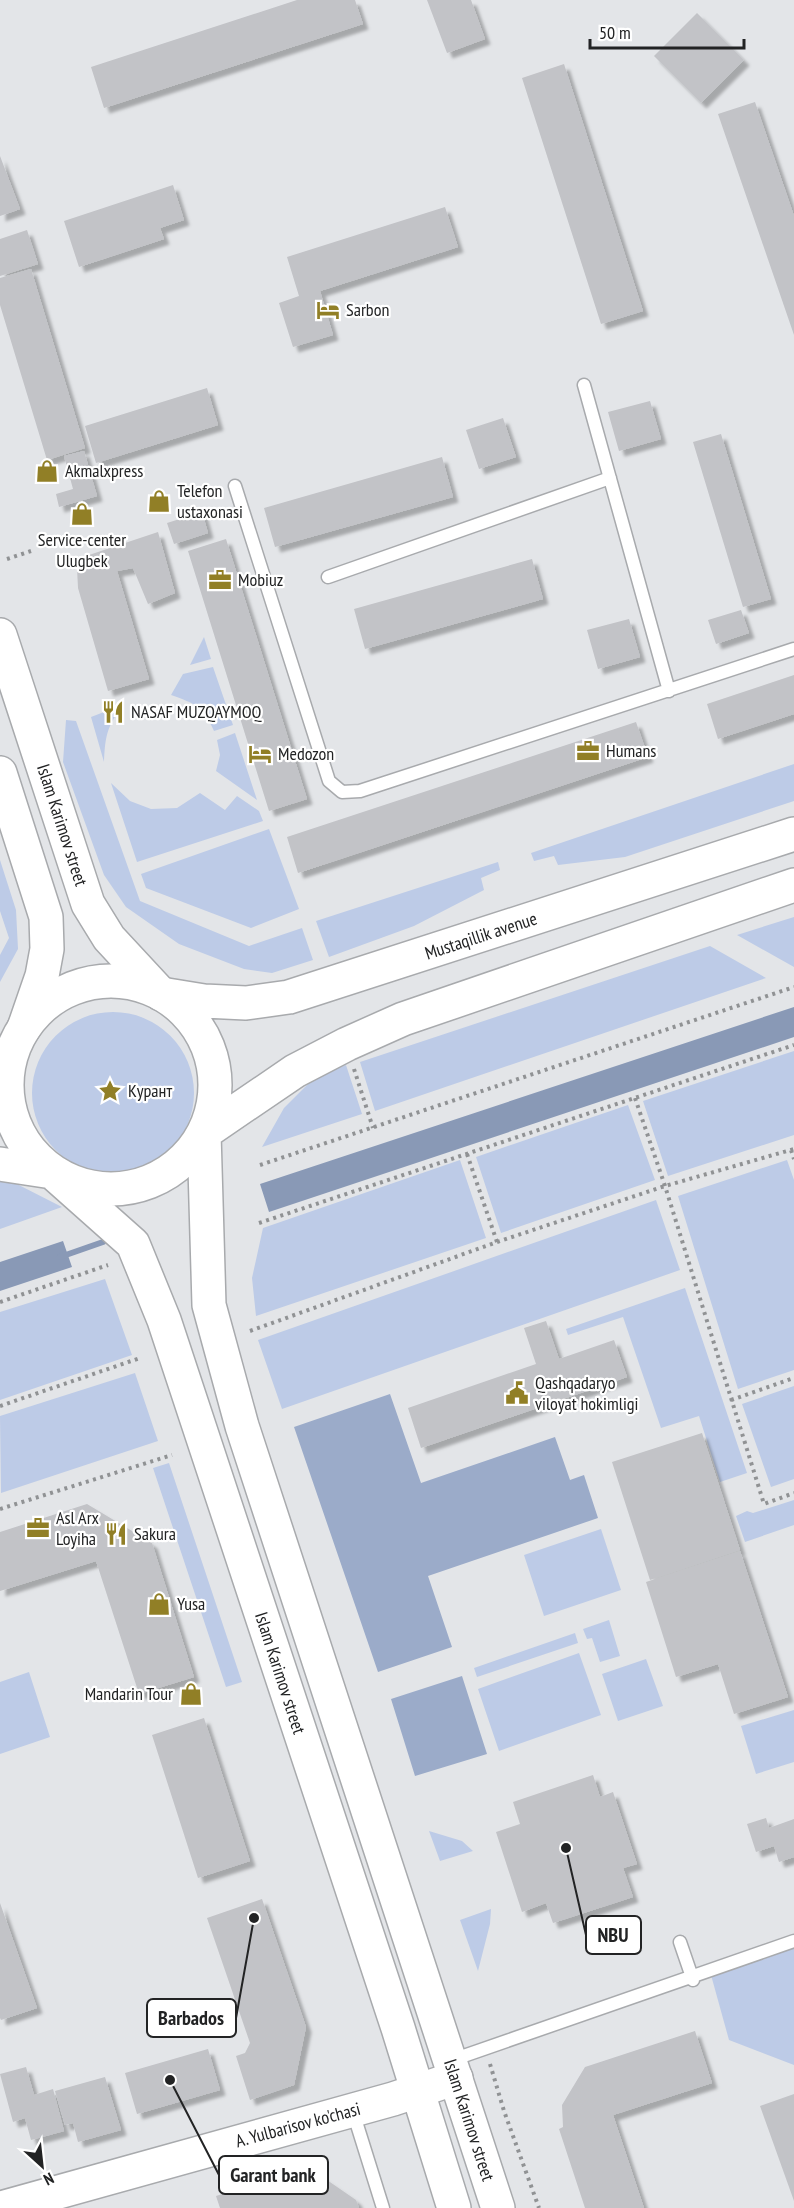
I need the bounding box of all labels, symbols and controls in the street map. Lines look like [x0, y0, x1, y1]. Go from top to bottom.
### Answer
scale bar [590, 12, 744, 50]
text: 50 m [599, 21, 631, 44]
hotel icon: Sarbon [315, 297, 341, 323]
place label: Sarbon [346, 298, 389, 321]
shop icon: Akmalxpress [34, 458, 60, 484]
place label: Akmalxpress [65, 459, 143, 482]
place label: Telefon ustaxonasi [177, 479, 243, 523]
shop icon: Telefon ustaxonasi [146, 488, 172, 514]
shop icon: Service-center Ulugbek [69, 501, 95, 527]
place label: Service-center Ulugbek [38, 528, 126, 572]
office icon: Mobiuz [207, 567, 233, 593]
place label: Mobiuz [238, 568, 283, 591]
restaurant icon: NASAF MUZQAYMOQ [100, 699, 126, 725]
place label: NASAF MUZQAYMOQ [131, 700, 263, 723]
office icon: Humans [575, 738, 601, 764]
place label: Humans [606, 739, 656, 762]
hotel icon: Medozon [247, 741, 273, 767]
place label: Medozon [278, 742, 334, 765]
street label: Islam Karimov street [32, 761, 93, 889]
street label: Mustaqillik avenue [422, 907, 540, 964]
place icon: Курант [97, 1078, 123, 1104]
place label: Курант [128, 1079, 172, 1102]
place label: Qashqadaryo viloyat hokimligi [535, 1371, 639, 1415]
public building icon: Qashqadaryo viloyat hokimligi [504, 1380, 530, 1406]
place label: Asl Arx Loyiha [56, 1506, 100, 1550]
office icon: Asl Arx Loyiha [25, 1515, 51, 1541]
restaurant icon: Sakura [103, 1521, 129, 1547]
place label: Sakura [134, 1522, 176, 1545]
shop icon: Yusa [146, 1591, 172, 1617]
place label: Yusa [177, 1592, 205, 1615]
street label: Islam Karimov street [250, 1609, 311, 1737]
shop icon: Mandarin Tour [178, 1681, 204, 1707]
place label: Mandarin Tour [85, 1682, 173, 1705]
callout: NBU [586, 1916, 641, 1954]
text: NBU [598, 1922, 628, 1948]
callout: Barbados [147, 1999, 236, 2037]
text: Barbados [158, 2005, 224, 2031]
street label: Islam Karimov street [439, 2056, 500, 2184]
street label: A. Yulbarisov ko'chasi [233, 2097, 363, 2152]
north arrow [12, 2136, 72, 2196]
callout: Garant bank [219, 2156, 328, 2194]
text: Garant bank [230, 2162, 317, 2188]
text: N [40, 2168, 57, 2190]

